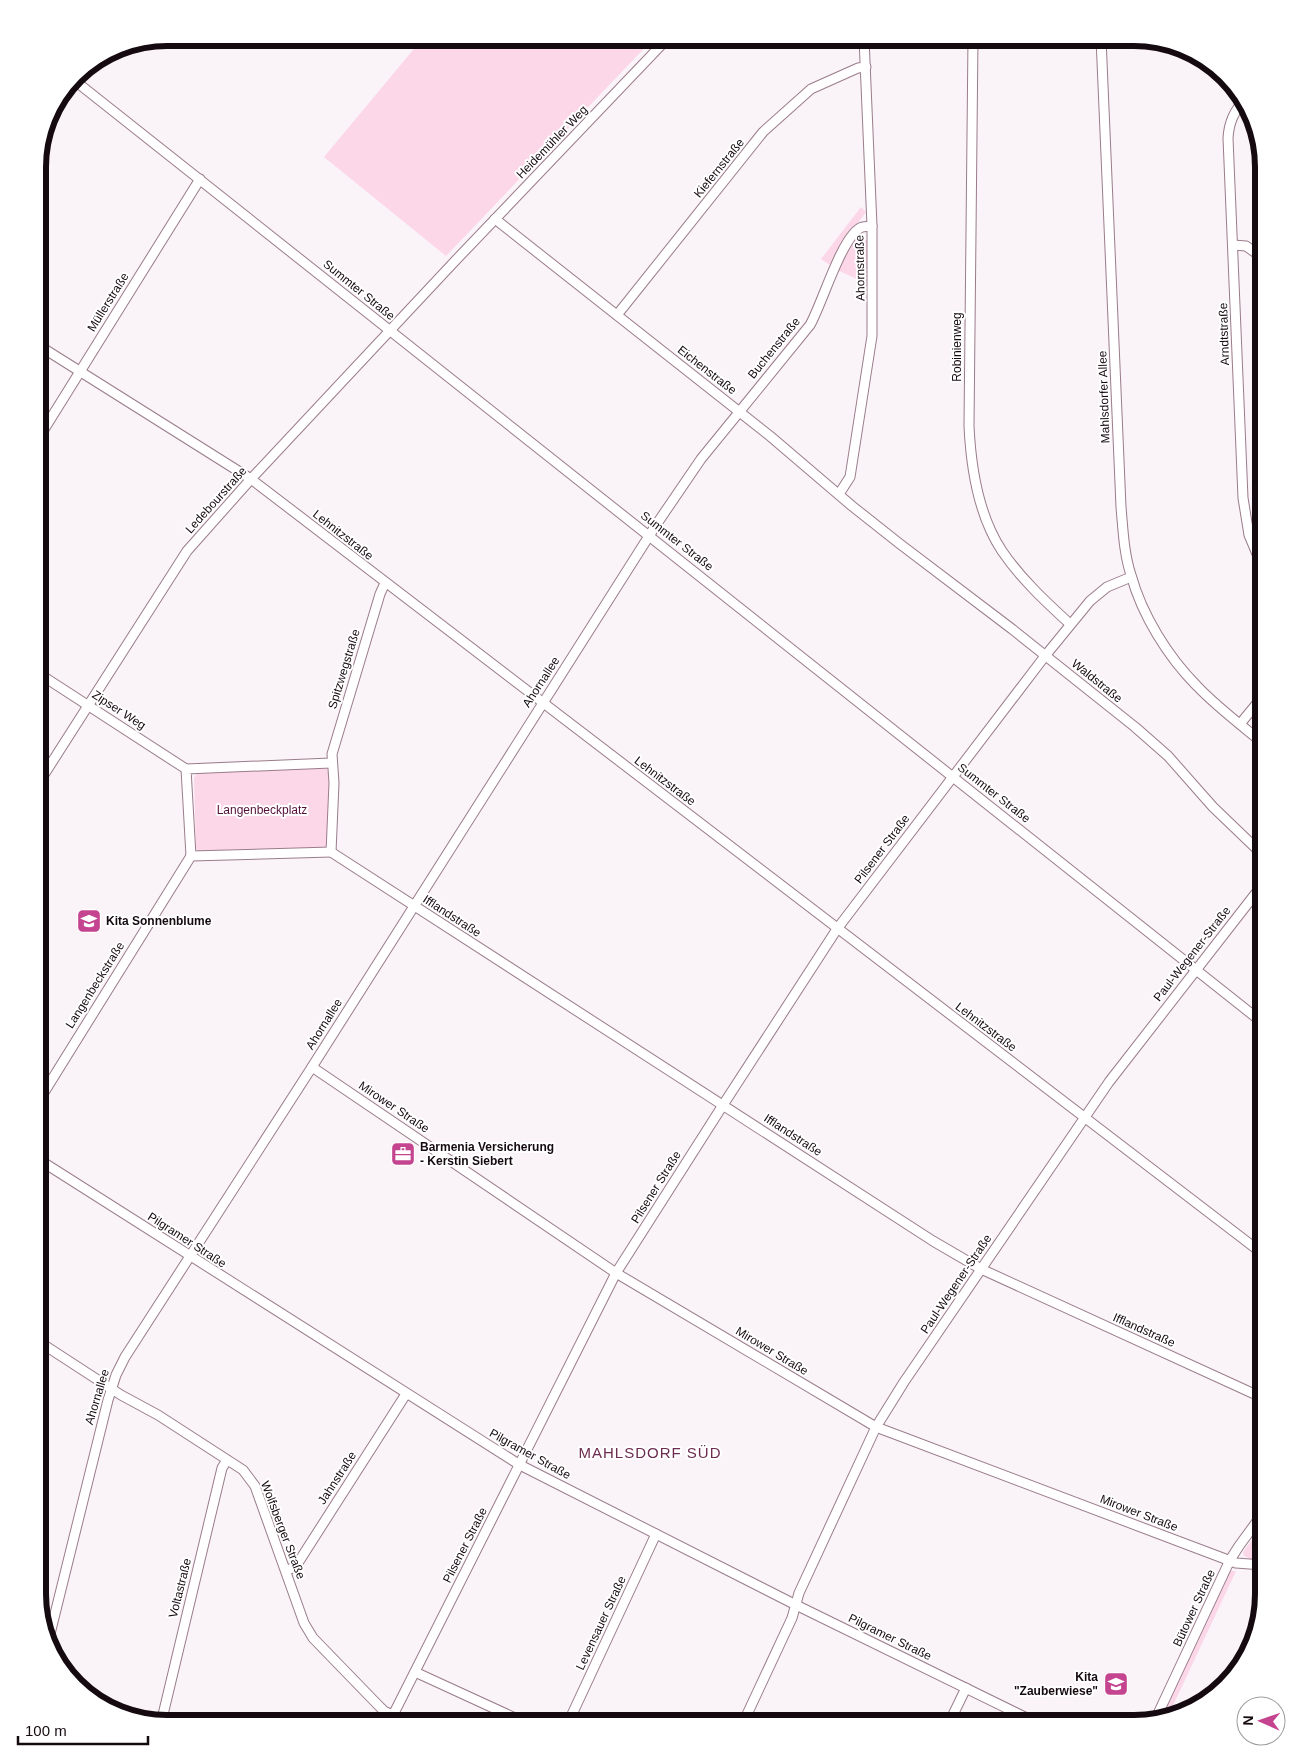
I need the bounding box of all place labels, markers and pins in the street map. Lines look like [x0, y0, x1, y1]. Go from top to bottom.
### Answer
school or university icon: Kita Sonnenblume [76, 908, 102, 934]
place label: Kita Sonnenblume [106, 914, 212, 928]
place label: Barmenia Versicherung - Kerstin Siebert [420, 1140, 554, 1168]
office icon: Barmenia Versicherung - Kerstin Siebert [390, 1141, 416, 1167]
place label: Kita "Zauberwiese" [1014, 1670, 1098, 1698]
school or university icon: Kita "Zauberwiese" [1103, 1671, 1129, 1697]

